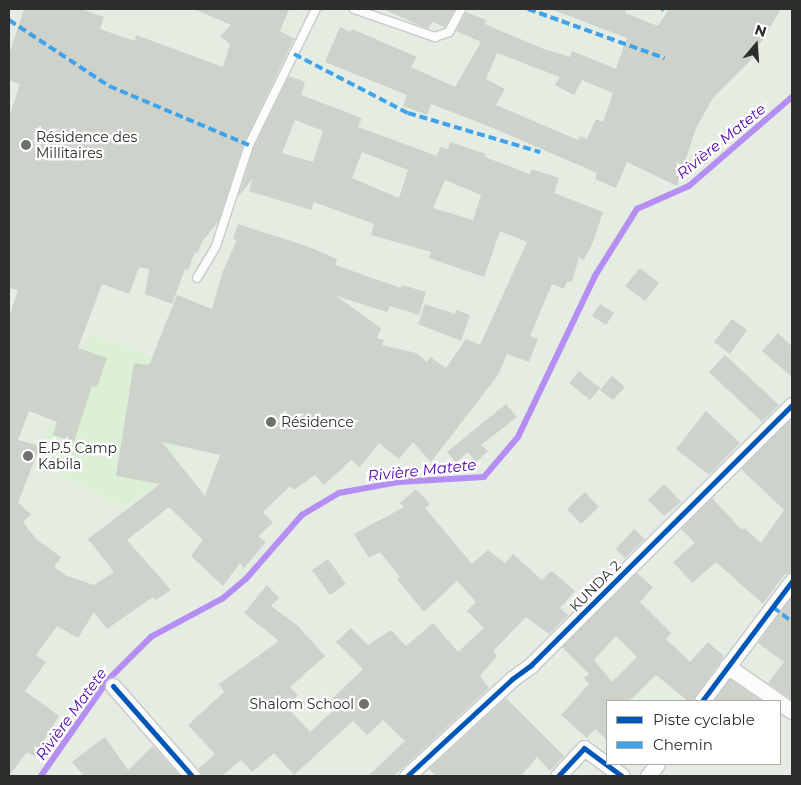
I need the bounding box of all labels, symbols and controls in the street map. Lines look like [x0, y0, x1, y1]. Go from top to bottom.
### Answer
north arrow [731, 20, 781, 70]
text: N [752, 20, 769, 41]
water label: Rivière Matete [673, 100, 769, 182]
place label: Résidence des Millitaires [36, 129, 137, 162]
marker: Résidence des Millitaires [20, 139, 32, 151]
place label: Résidence [281, 414, 354, 430]
marker: Résidence [265, 416, 277, 428]
place label: E.P.5 Camp Kabila [38, 440, 117, 472]
marker: E.P.5 Camp Kabila [22, 450, 34, 462]
water label: Rivière Matete [367, 455, 477, 485]
street label: KUNDA 2 [566, 557, 624, 615]
water label: Rivière Matete [32, 665, 110, 763]
place label: Shalom School [249, 696, 354, 712]
marker: Shalom School [358, 698, 370, 710]
legend [606, 700, 781, 765]
text: Piste cyclable [653, 710, 755, 729]
text: Chemin [653, 735, 713, 754]

